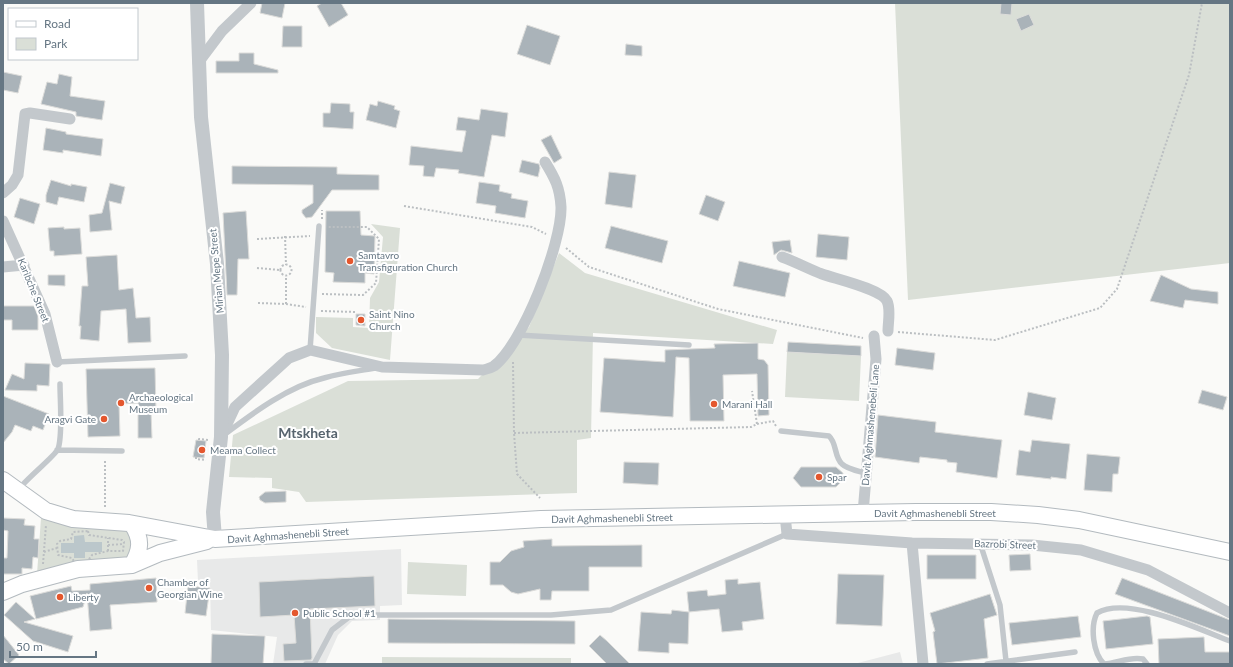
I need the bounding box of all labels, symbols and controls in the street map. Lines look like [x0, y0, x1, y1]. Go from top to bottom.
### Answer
legend [8, 8, 138, 60]
text: Road [44, 16, 71, 31]
text: Park [44, 36, 68, 51]
street label: Mirian Mepe Street [206, 228, 226, 314]
place label: Samtavro Transfiguration Church [358, 249, 458, 273]
street label: Karibche Street [16, 256, 52, 324]
marker: Samtavro Transfiguration Church [345, 256, 355, 266]
place label: Saint Nino Church [369, 308, 415, 332]
marker: Saint Nino Church [356, 315, 366, 325]
street label: Davit Aghmashenebeli Lane [859, 364, 881, 486]
place label: Archaeological Museum [129, 391, 193, 415]
marker: Archaeological Museum [116, 398, 126, 408]
place label: Marani Hall [722, 398, 772, 410]
marker: Marani Hall [709, 399, 719, 409]
place label: Aragvi Gate [44, 413, 96, 425]
marker: Aragvi Gate [99, 414, 109, 424]
district label: Mtskheta [278, 424, 338, 441]
place label: Meama Collect [210, 444, 276, 456]
marker: Meama Collect [197, 445, 207, 455]
place label: Spar [827, 471, 847, 483]
marker: Spar [814, 472, 824, 482]
street label: Davit Aghmashenebli Street [874, 507, 996, 519]
street label: Davit Aghmashenebli Street [551, 511, 673, 525]
street label: Davit Aghmashenebli Street [227, 525, 350, 545]
street label: Bazrobi Street [974, 537, 1037, 551]
place label: Chamber of Georgian Wine [157, 576, 223, 600]
marker: Chamber of Georgian Wine [144, 583, 154, 593]
place label: Liberty [68, 591, 100, 603]
marker: Liberty [55, 592, 65, 602]
place label: Public School #1 [303, 607, 376, 619]
marker: Public School #1 [290, 608, 300, 618]
scale bar [10, 633, 96, 659]
text: 50 m [16, 639, 43, 654]

